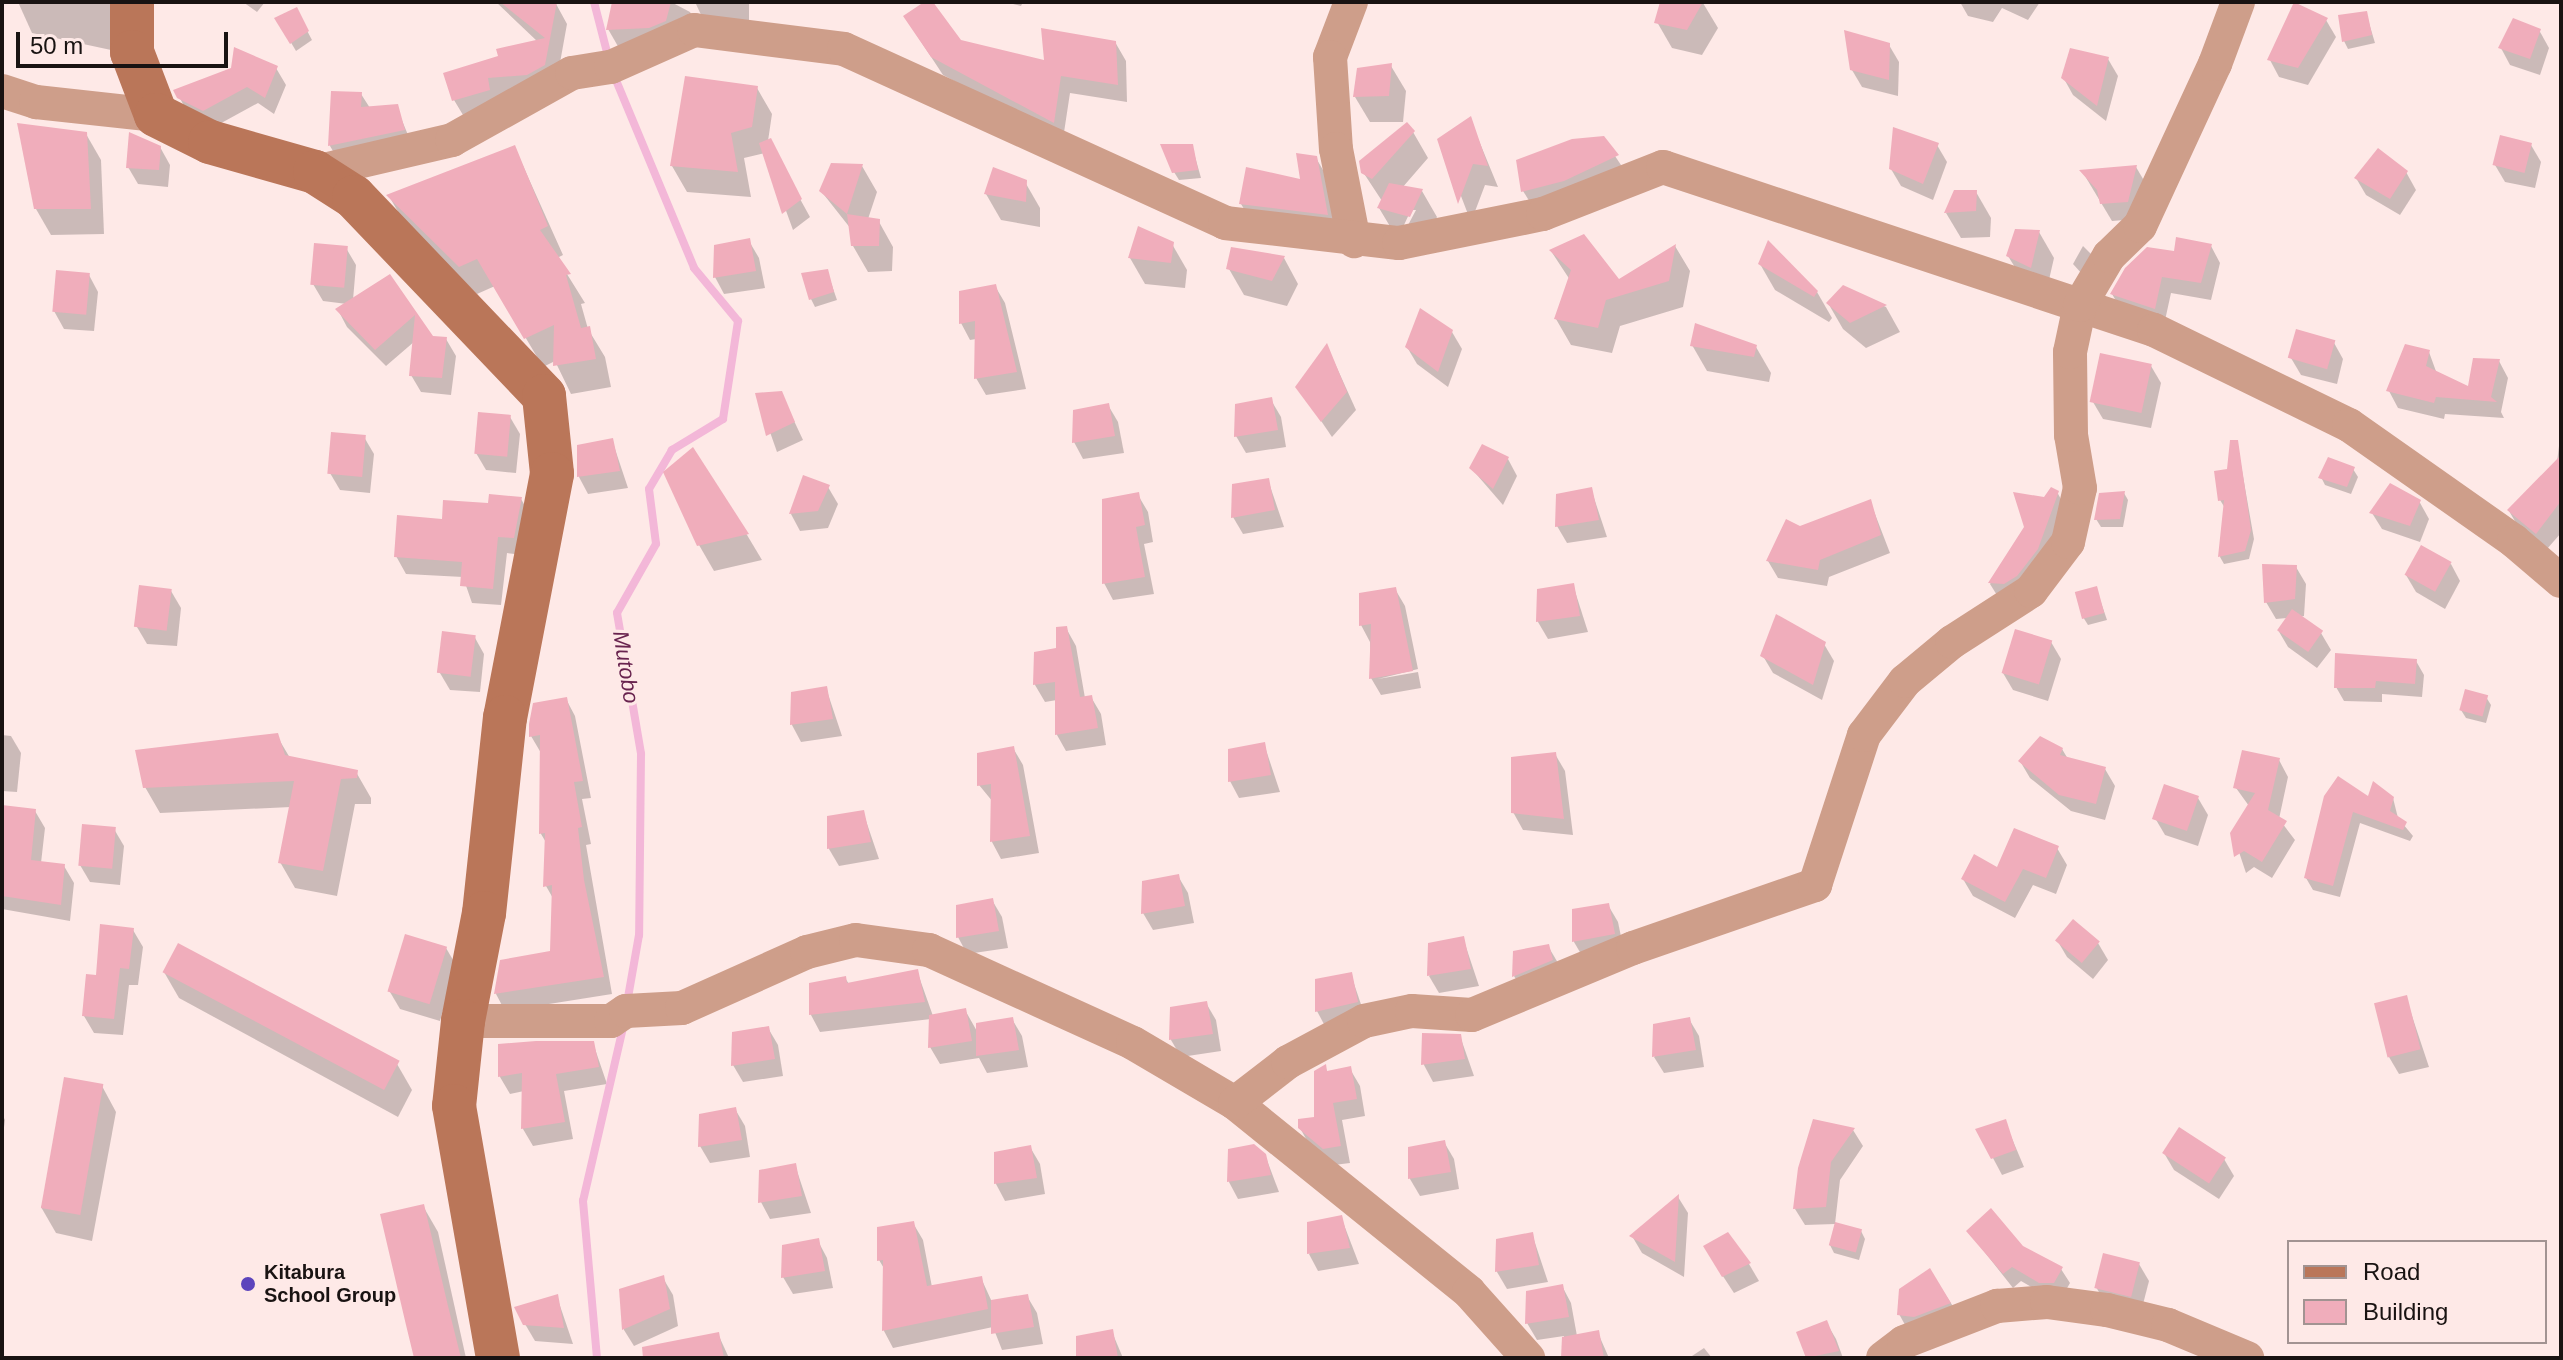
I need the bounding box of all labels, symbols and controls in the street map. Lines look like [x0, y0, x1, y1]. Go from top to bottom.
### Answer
scale bar [20, 16, 232, 66]
text: 50 m [30, 32, 83, 59]
water label: Mutobo [607, 629, 645, 705]
legend [2287, 1240, 2547, 1344]
text: Road [2363, 1258, 2420, 1285]
place label: Kitabura School Group [264, 1260, 396, 1307]
marker: Kitabura School Group [239, 1275, 257, 1293]
text: Building [2363, 1298, 2448, 1325]

